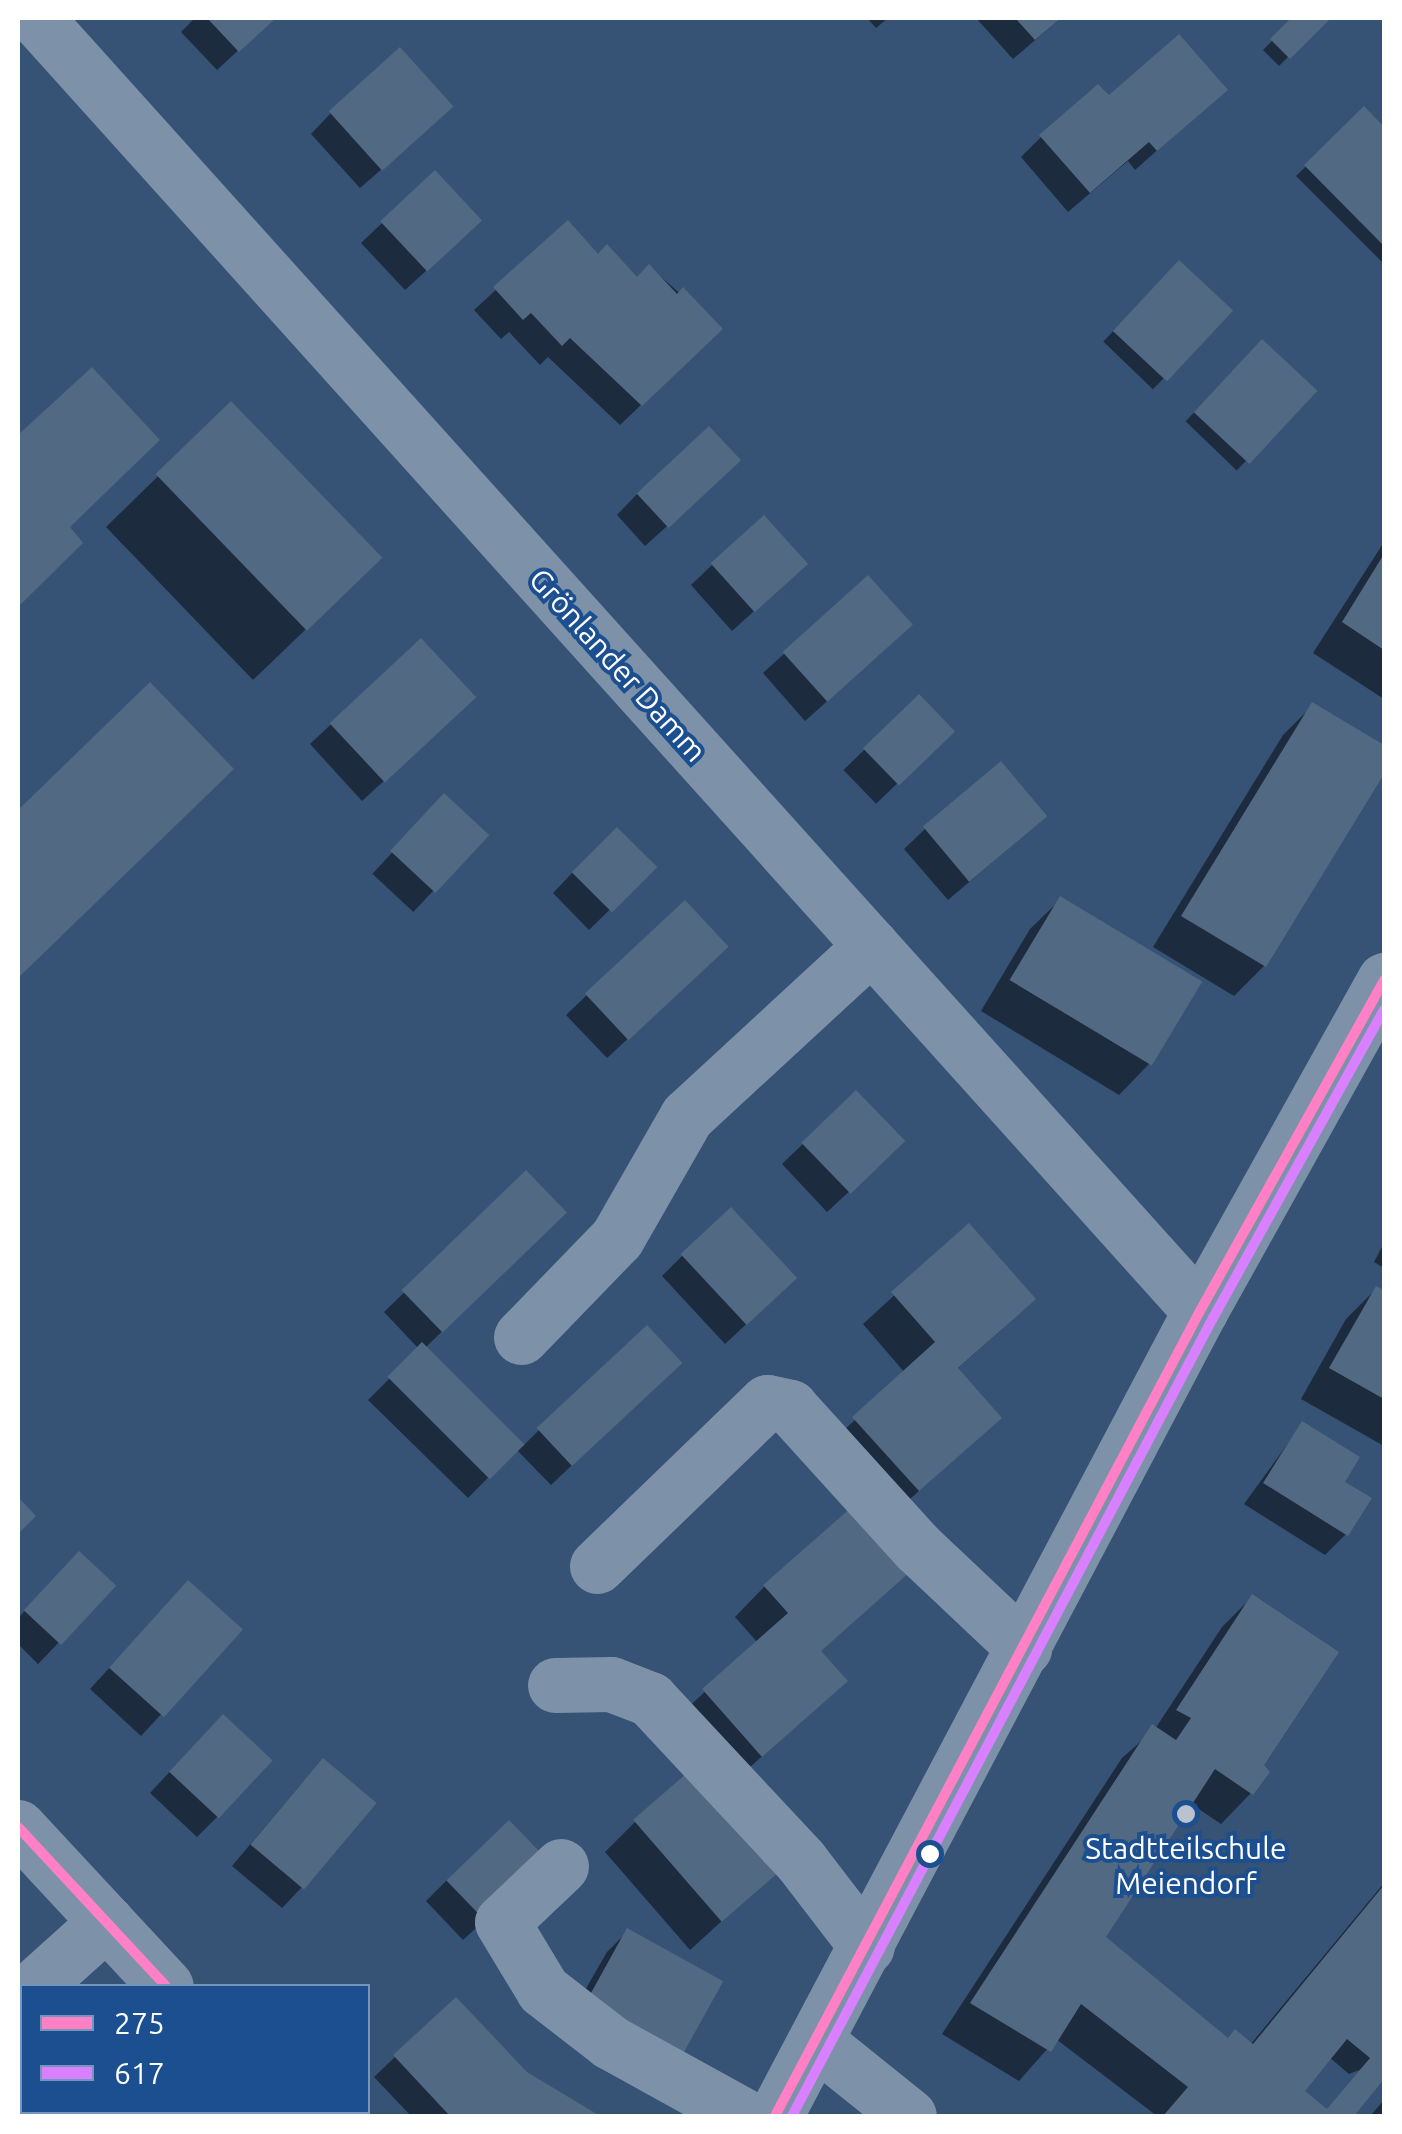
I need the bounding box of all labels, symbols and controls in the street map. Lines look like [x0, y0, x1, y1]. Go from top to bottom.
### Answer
street label: Grönlander Damm [522, 561, 714, 769]
marker: Stadtteilschule Meiendorf [1175, 1803, 1197, 1825]
place label: Stadtteilschule Meiendorf [1085, 1830, 1287, 1900]
unlabelled marker [920, 1844, 940, 1864]
legend [20, 1984, 370, 2114]
text: 275 [114, 2006, 165, 2040]
text: 617 [114, 2056, 165, 2090]

